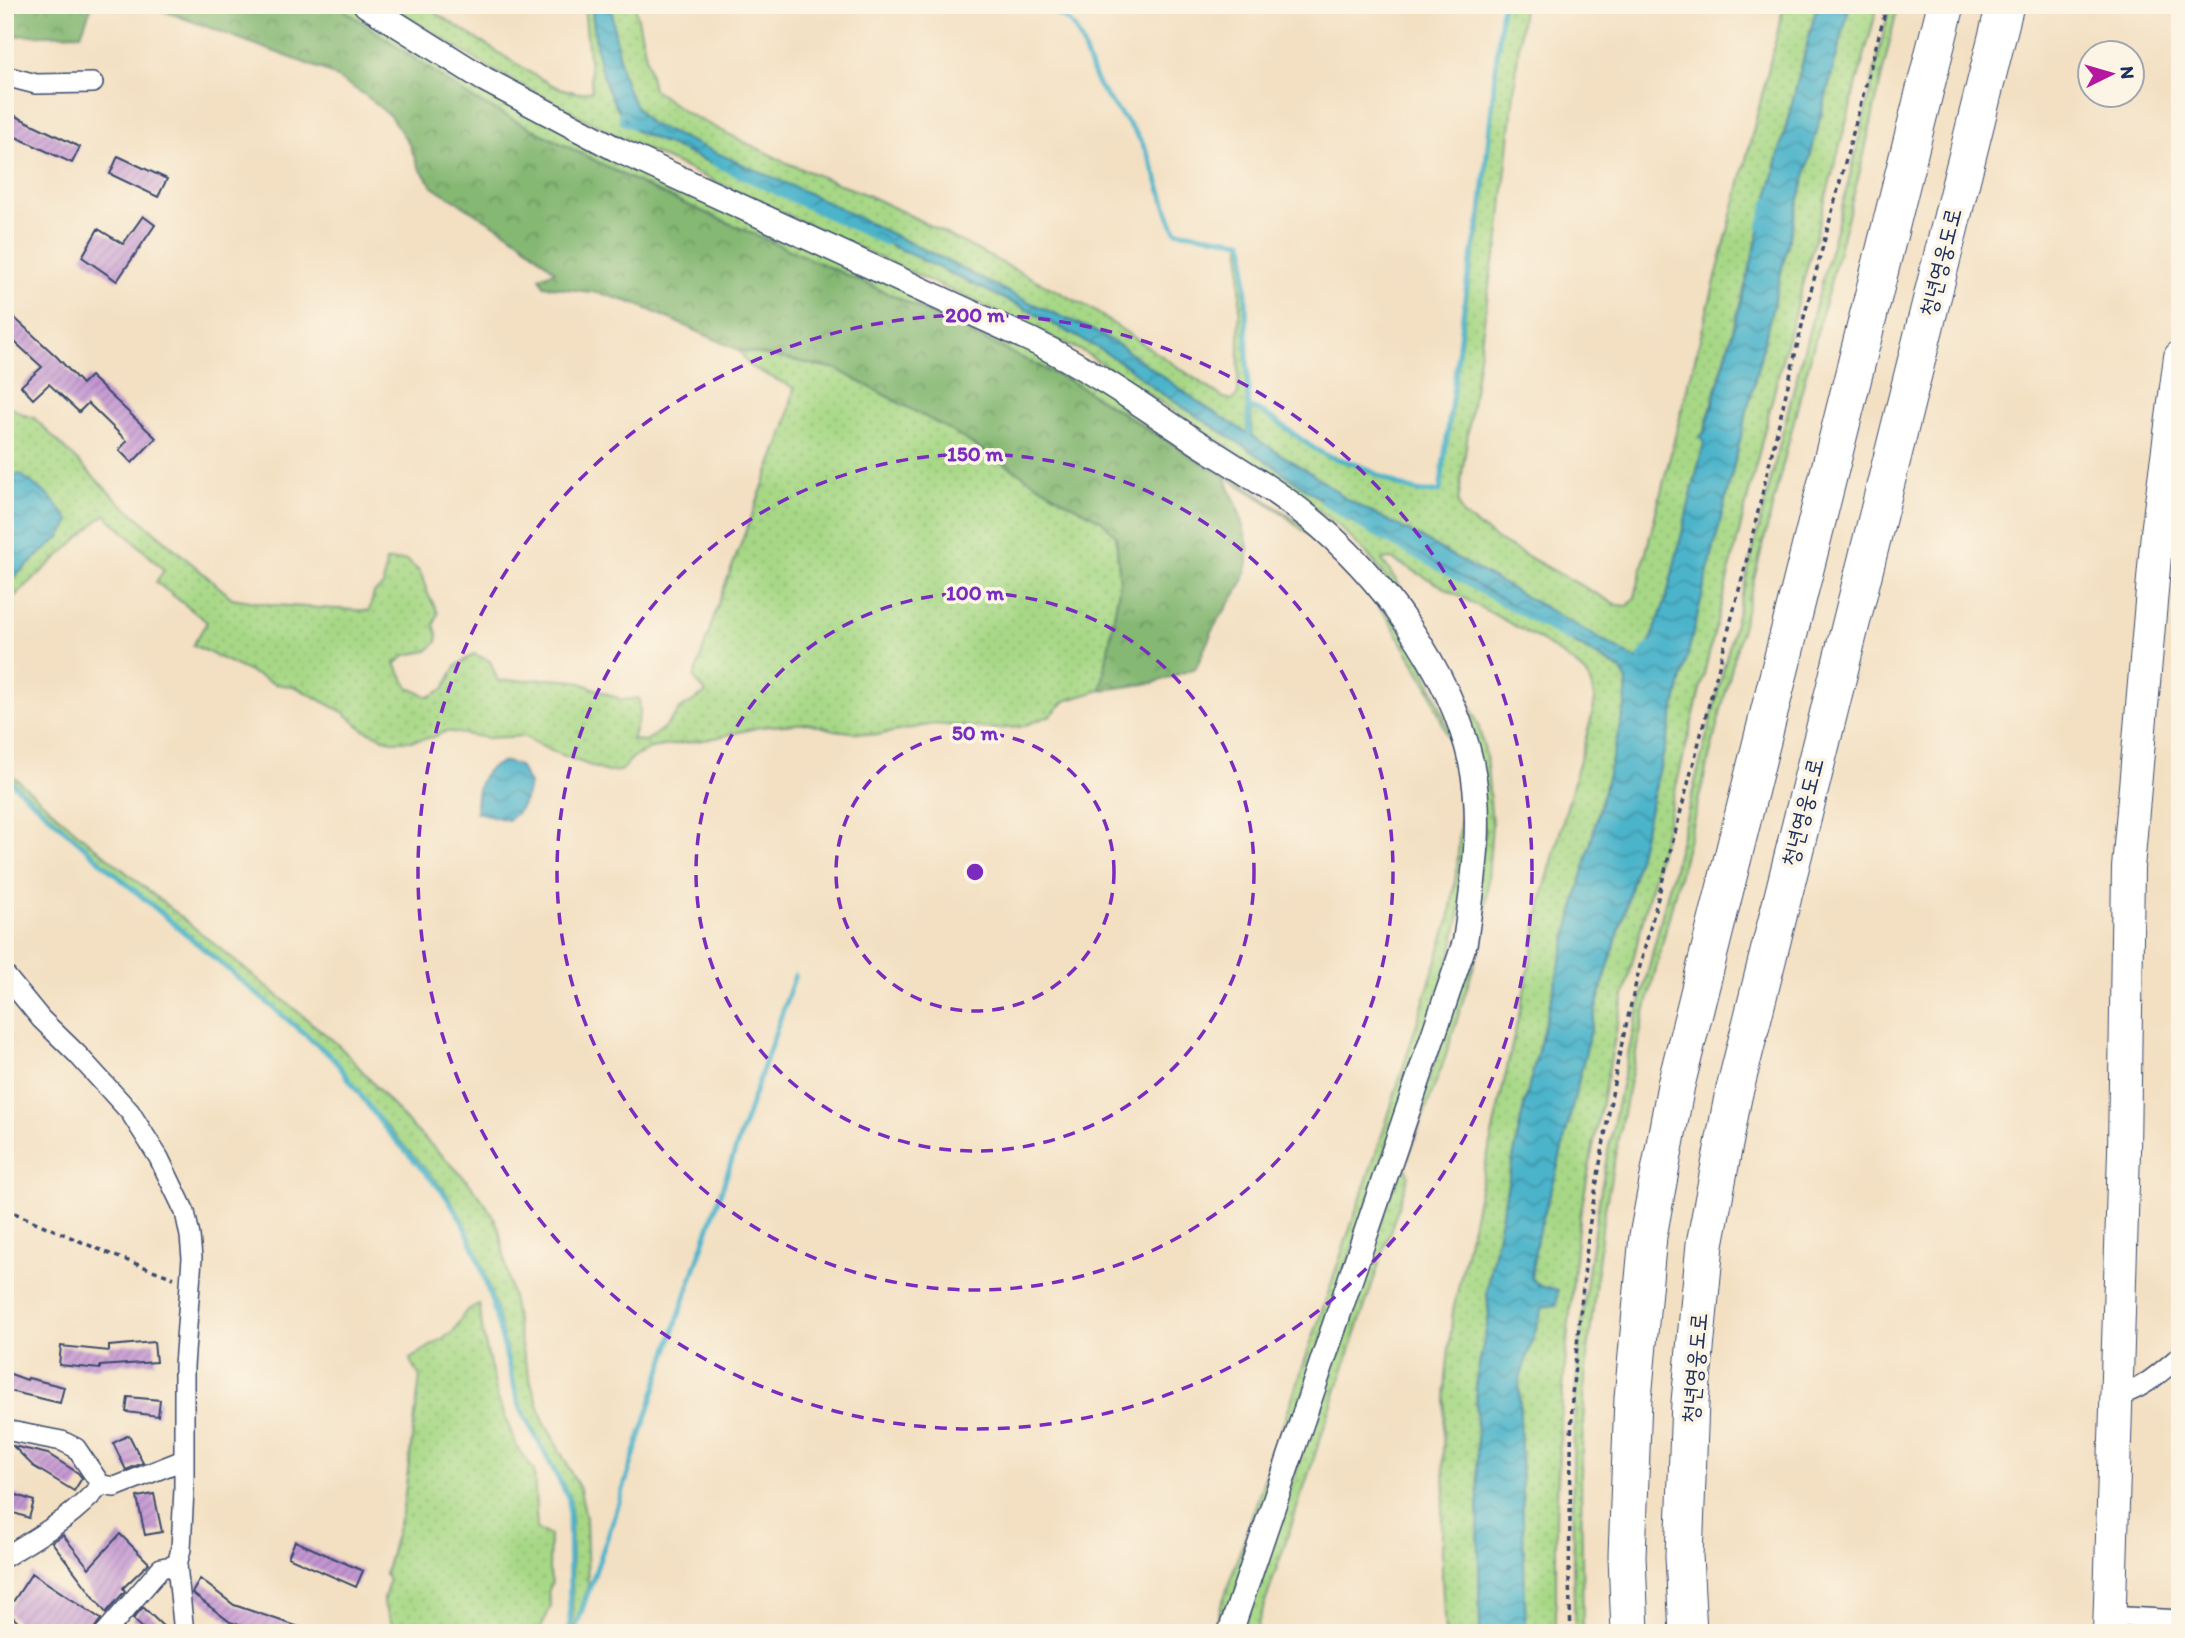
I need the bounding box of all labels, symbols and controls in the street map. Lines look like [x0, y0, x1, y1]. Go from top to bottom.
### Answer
north arrow [2076, 38, 2146, 108]
text: N [2115, 65, 2139, 80]
street label: 청년영웅도로 [1913, 205, 1967, 319]
text: 200 m [945, 302, 1005, 327]
text: 150 m [947, 441, 1003, 466]
text: 100 m [946, 580, 1004, 605]
text: 50 m [952, 720, 999, 745]
street label: 청년영웅도로 [1775, 755, 1829, 869]
centre of rings [963, 860, 987, 884]
street label: 청년영웅도로 [1675, 1311, 1713, 1425]

